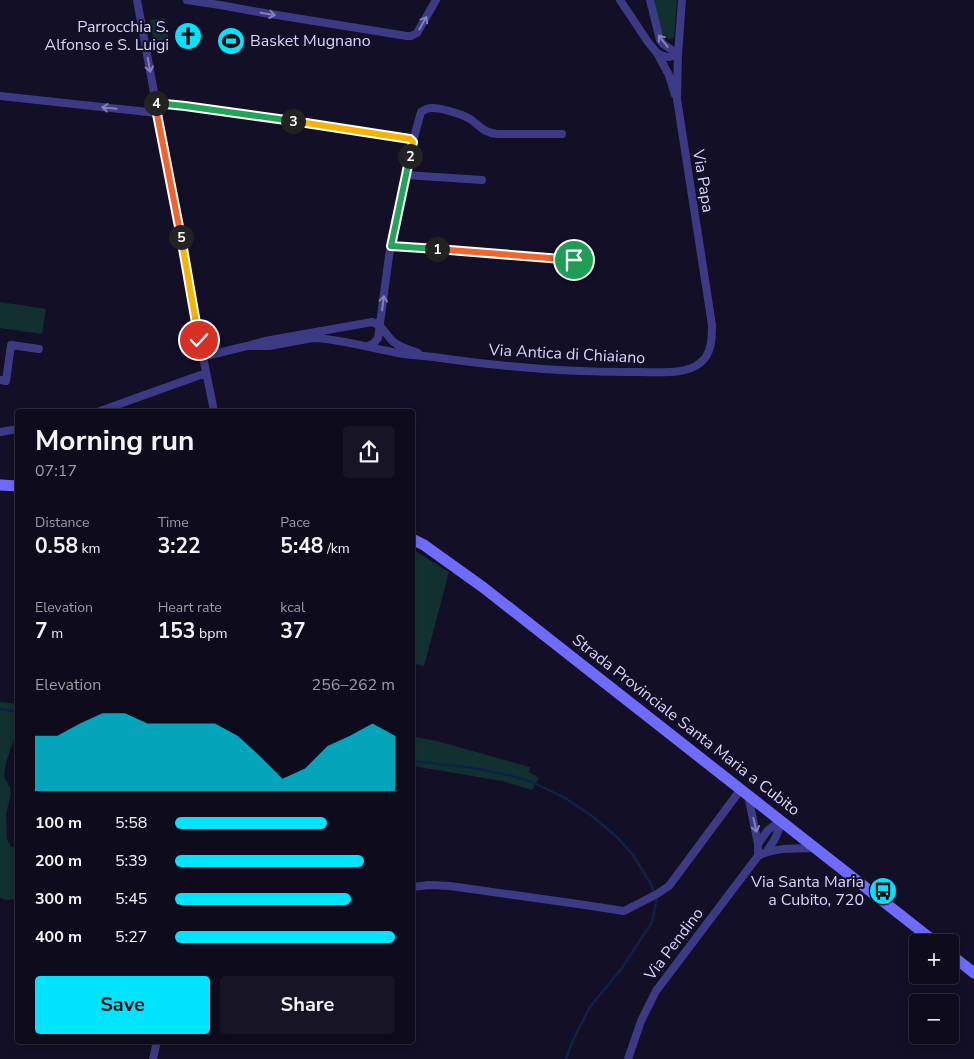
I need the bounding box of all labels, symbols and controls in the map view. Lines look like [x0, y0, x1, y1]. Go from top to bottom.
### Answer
one-way arrow [260, 9, 276, 19]
place label: Parrocchia S. Alfonso e S. Luigi [45, 16, 169, 56]
one-way arrow [418, 17, 428, 31]
church icon: Parrocchia S. Alfonso e S. Luigi [173, 21, 203, 51]
sports icon: Basket Mugnano [216, 26, 246, 56]
place label: Basket Mugnano [250, 30, 371, 52]
one-way arrow [658, 34, 668, 48]
one-way arrow [144, 57, 154, 73]
pin: 4 [144, 90, 168, 116]
text: 4 [152, 94, 161, 113]
one-way arrow [101, 103, 117, 113]
pin: 3 [280, 108, 306, 134]
text: 3 [289, 112, 298, 131]
pin: 2 [398, 144, 422, 168]
text: 2 [406, 147, 415, 166]
street label: Via Papa [687, 147, 719, 214]
pin: 5 [168, 224, 194, 250]
text: 5 [177, 228, 186, 247]
pin: 1 [424, 236, 450, 262]
pin [553, 239, 595, 281]
text: 1 [433, 240, 442, 259]
icon: arrive [560, 246, 588, 274]
one-way arrow [378, 296, 388, 312]
pin [178, 319, 220, 361]
icon: check [185, 326, 213, 354]
street label: Via Antica di Chiaiano [487, 339, 646, 369]
text: Morning run [35, 422, 194, 460]
button: share [343, 426, 395, 478]
text: 07:17 [35, 460, 77, 482]
text: Distance [35, 513, 89, 532]
text: Time [158, 513, 189, 532]
text: Pace [280, 513, 310, 532]
text: 0.58 [35, 532, 78, 560]
text: 3:22 [158, 532, 201, 560]
text: 5:48 [280, 532, 323, 560]
text: km [78, 539, 101, 558]
text: /km [323, 539, 350, 558]
text: Elevation [35, 598, 93, 617]
text: Heart rate [158, 598, 222, 617]
text: kcal [280, 598, 305, 617]
text: 7 [35, 617, 48, 645]
text: 153 [158, 617, 195, 645]
text: 37 [280, 617, 306, 645]
text: m [48, 624, 63, 643]
text: bpm [195, 624, 227, 643]
street label: Strada Provinciale Santa Maria a Cubito [568, 629, 804, 821]
text: Elevation [35, 674, 101, 696]
text: 256–262 m [312, 674, 395, 696]
text: 100 m [35, 812, 82, 834]
text: 5:58 [115, 812, 147, 834]
one-way arrow [751, 817, 760, 833]
text: 200 m [35, 850, 82, 872]
text: 5:39 [115, 850, 147, 872]
place label: Via Santa Maria a Cubito, 720 [750, 871, 864, 911]
bus stop icon: Via Santa Maria a Cubito, 720 [868, 876, 898, 906]
text: 300 m [35, 888, 82, 910]
text: 5:45 [115, 888, 147, 910]
street label: Via Pendino [639, 903, 709, 986]
text: 400 m [35, 926, 82, 948]
text: 5:27 [115, 926, 147, 948]
map controls [909, 934, 959, 1044]
button: + [909, 934, 959, 984]
button: Save [35, 976, 210, 1034]
button: Share [220, 976, 395, 1034]
button: − [909, 994, 959, 1044]

